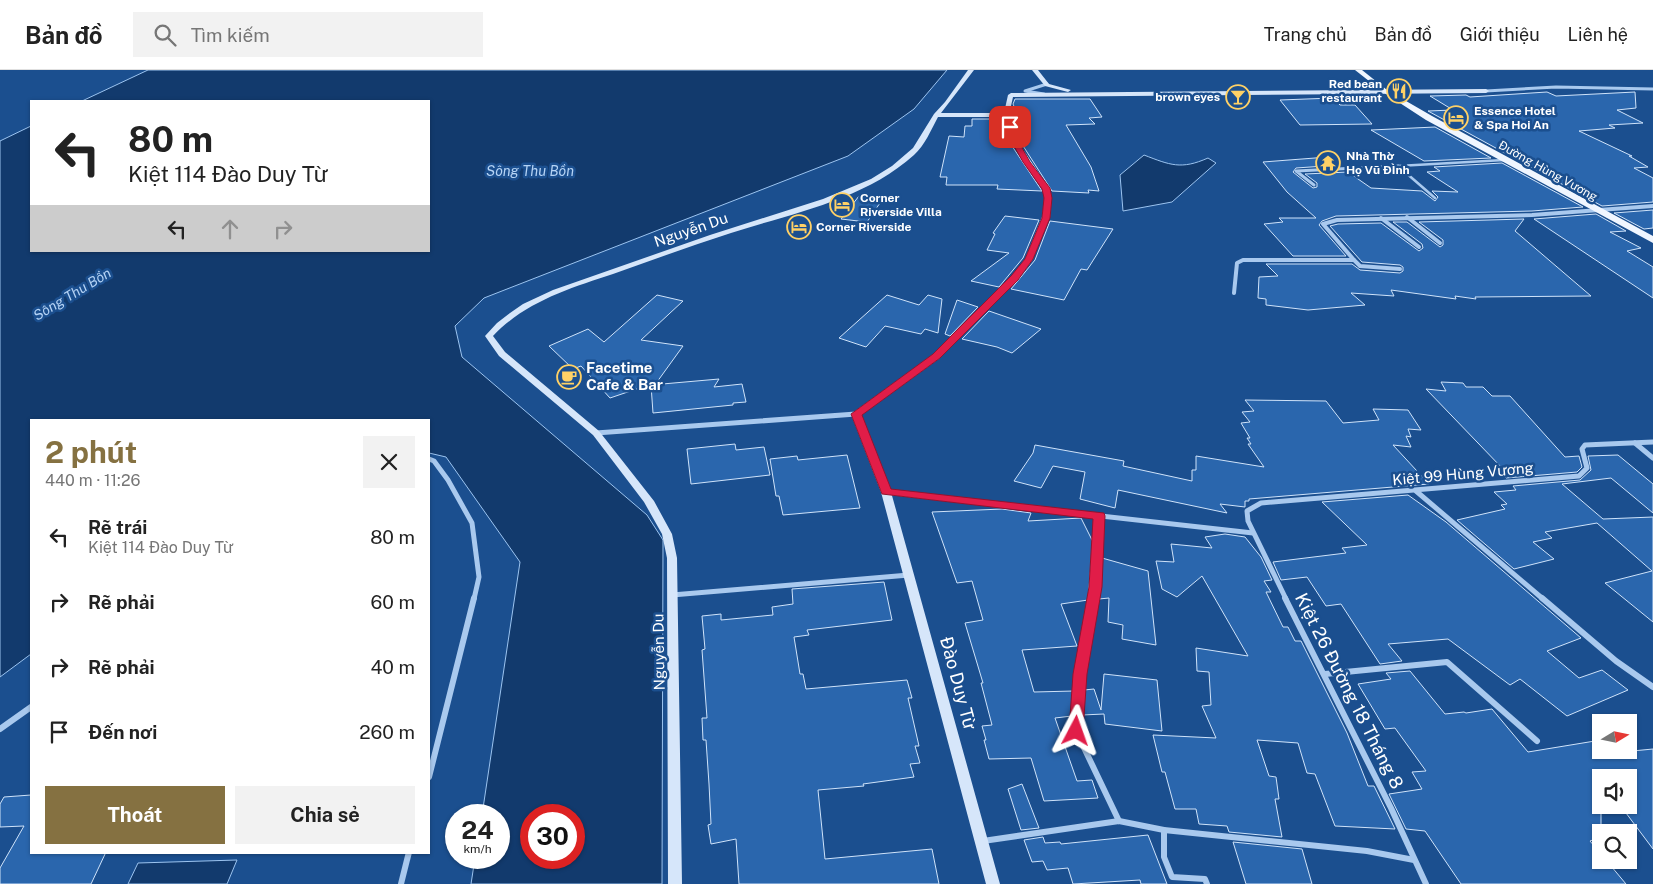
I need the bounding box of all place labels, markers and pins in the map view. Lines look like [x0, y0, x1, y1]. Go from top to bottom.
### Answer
place label: Red bean restaurant [1321, 77, 1382, 105]
restaurant icon: Red bean restaurant [1386, 78, 1412, 104]
bar icon: brown eyes [1225, 84, 1251, 110]
place label: brown eyes [1155, 90, 1220, 104]
place label: Essence Hotel & Spa Hoi An [1474, 104, 1556, 132]
hotel icon: Essence Hotel & Spa Hoi An [1443, 105, 1469, 131]
pin [989, 106, 1031, 148]
place label: Nhà Thờ Họ Vũ ĐÌnh [1346, 149, 1410, 177]
temple icon: Nhà Thờ Họ Vũ ĐÌnh [1315, 150, 1341, 176]
place label: Corner Riverside Villa [860, 191, 942, 219]
hotel icon: Corner Riverside Villa [829, 192, 855, 218]
hotel icon: Corner Riverside [786, 214, 812, 240]
place label: Corner Riverside [816, 220, 911, 234]
place label: Facetime Cafe & Bar [586, 359, 663, 393]
cafe icon: Facetime Cafe & Bar [556, 364, 582, 390]

